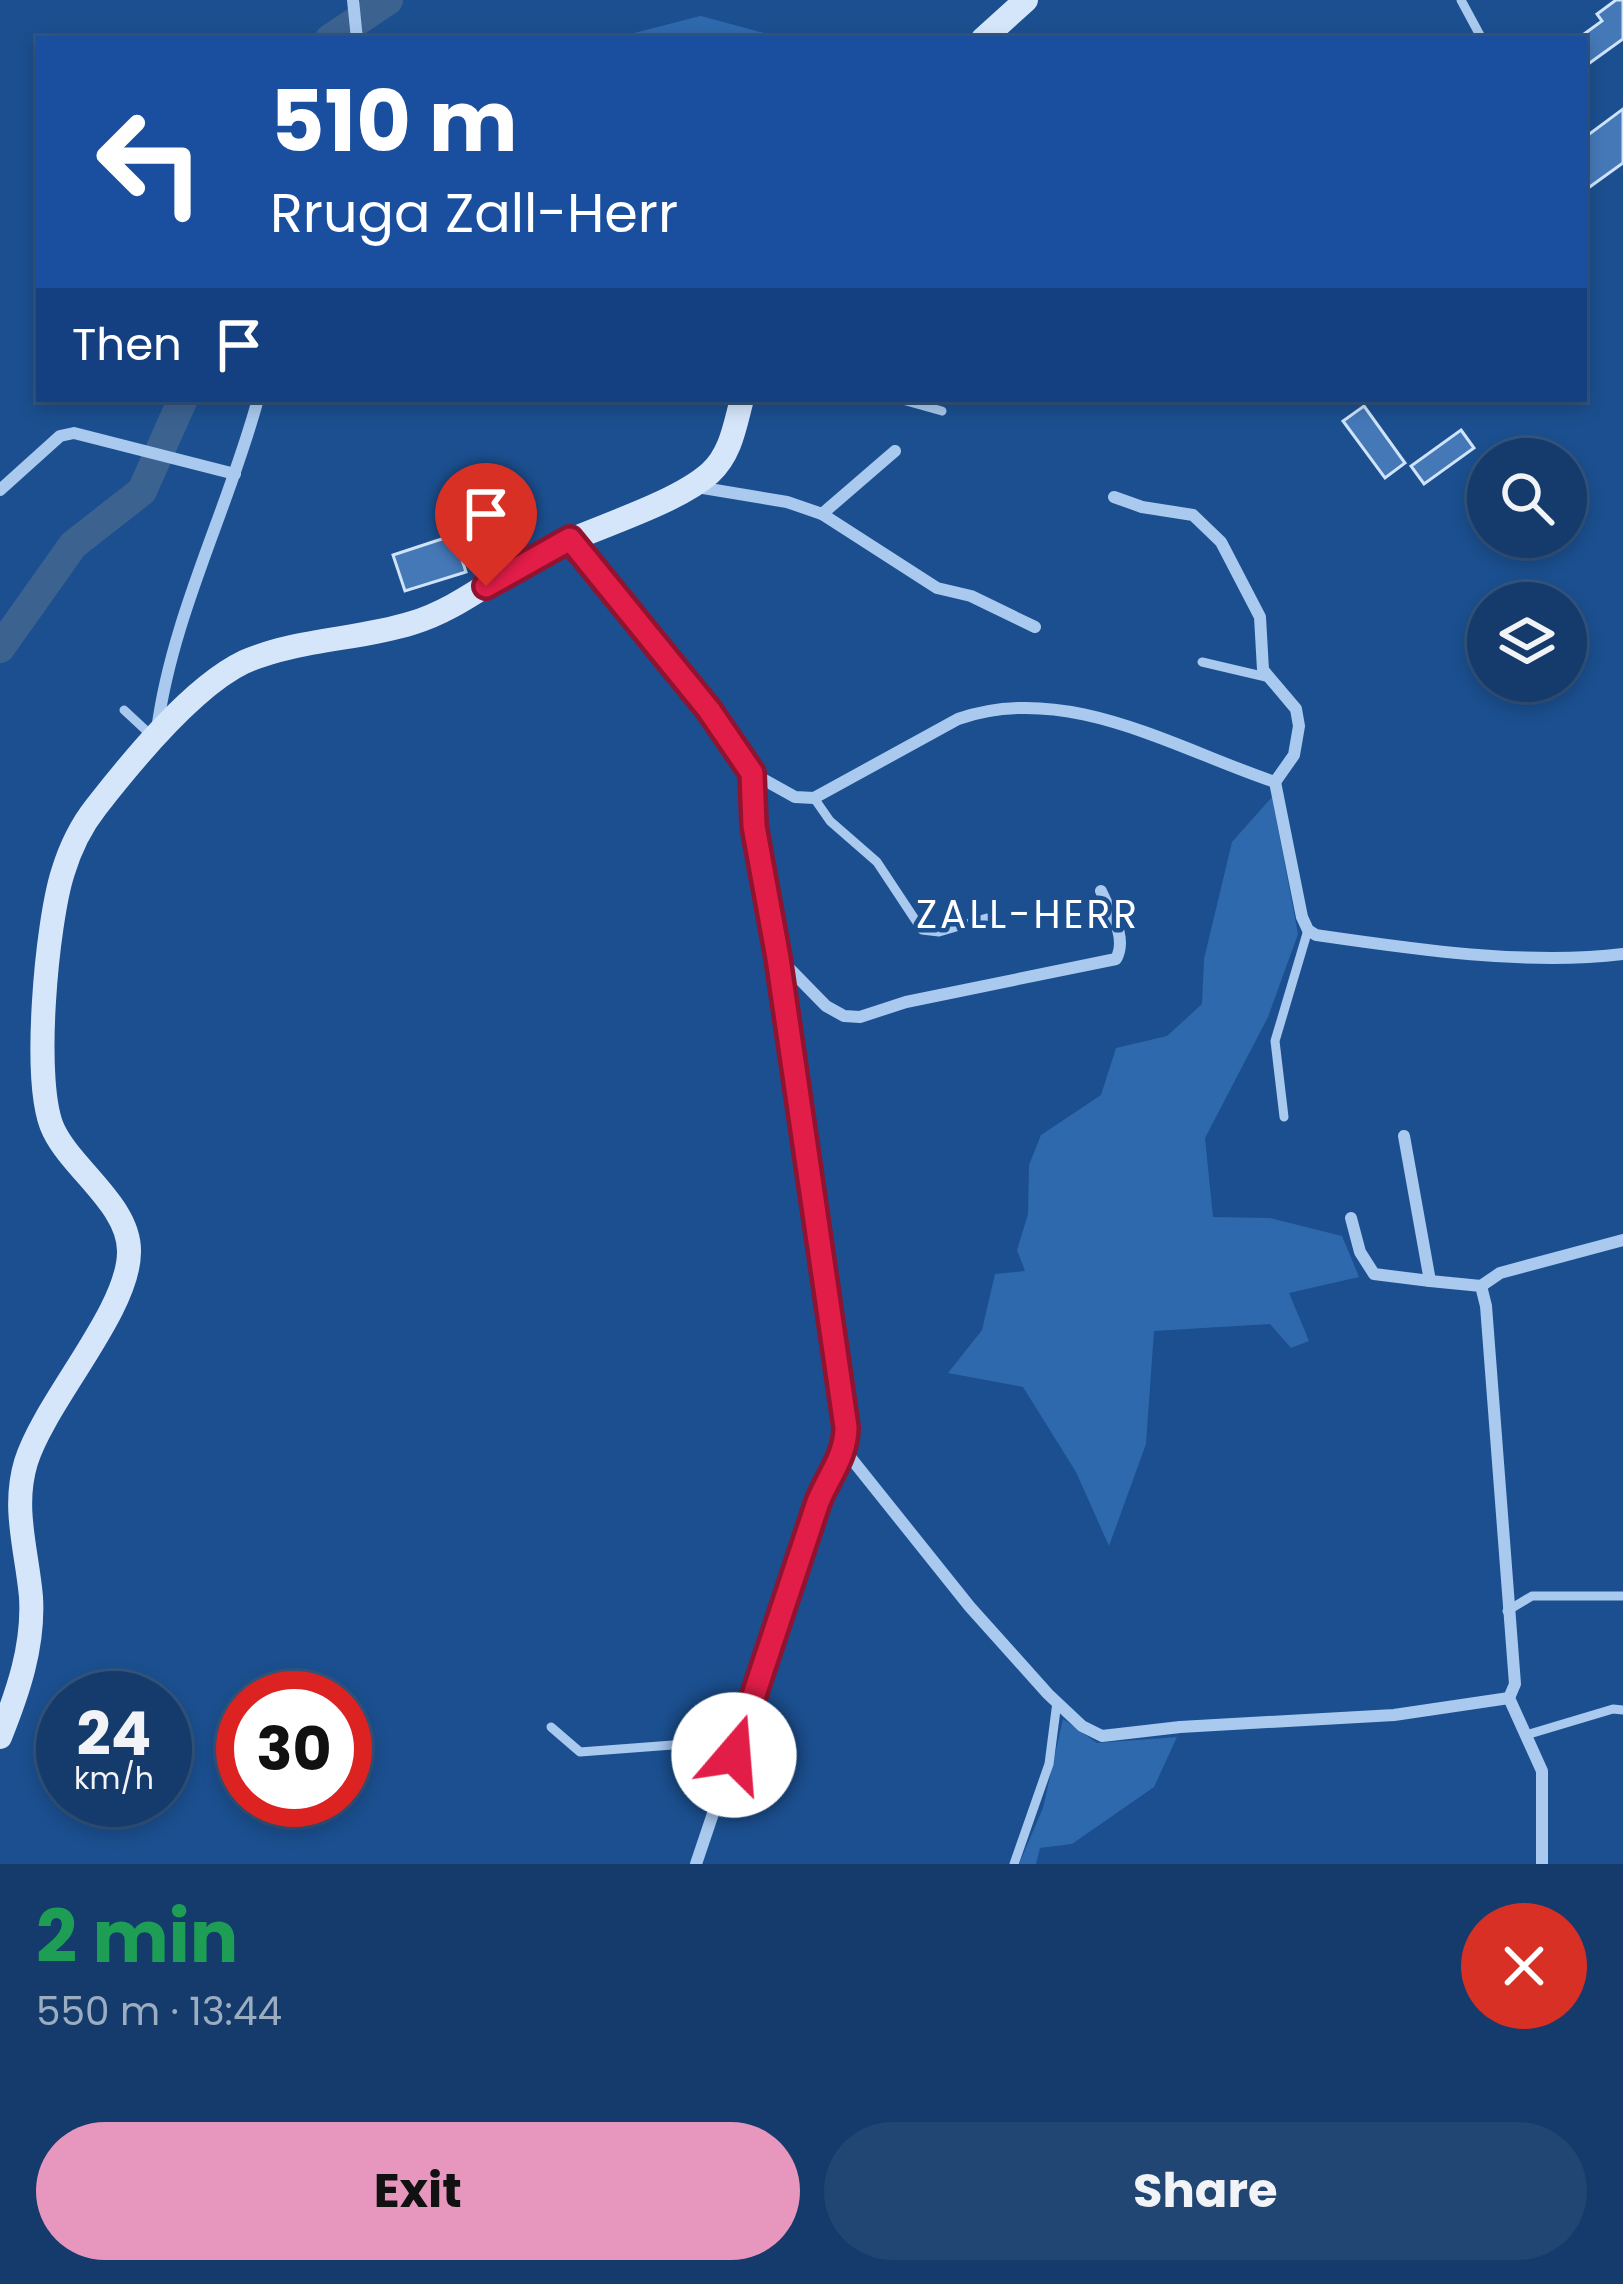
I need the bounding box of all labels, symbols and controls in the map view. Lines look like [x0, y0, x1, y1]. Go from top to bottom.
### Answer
text: 510 m [270, 63, 518, 180]
icon: left [72, 84, 228, 240]
text: Rruga Zall-Herr [270, 175, 678, 251]
icon: arrive [206, 312, 272, 378]
text: Then [72, 313, 182, 376]
map controls [1467, 438, 1587, 702]
button: search [1467, 438, 1587, 558]
pin [435, 463, 537, 586]
icon: arrive [453, 481, 519, 547]
button: layers [1467, 582, 1587, 702]
district label: ZALL-HERR [916, 887, 1140, 942]
speed limit sign: 30 [216, 1671, 372, 1827]
text: 24 [77, 1692, 151, 1776]
position arrow [671, 1692, 797, 1818]
text: km/h [74, 1757, 154, 1800]
text: 2 min [36, 1886, 238, 1987]
button: close [1461, 1903, 1587, 2029]
text: 550 m · 13:44 [36, 1984, 282, 2039]
button: Exit [36, 2122, 800, 2260]
button: Share [824, 2122, 1587, 2260]

